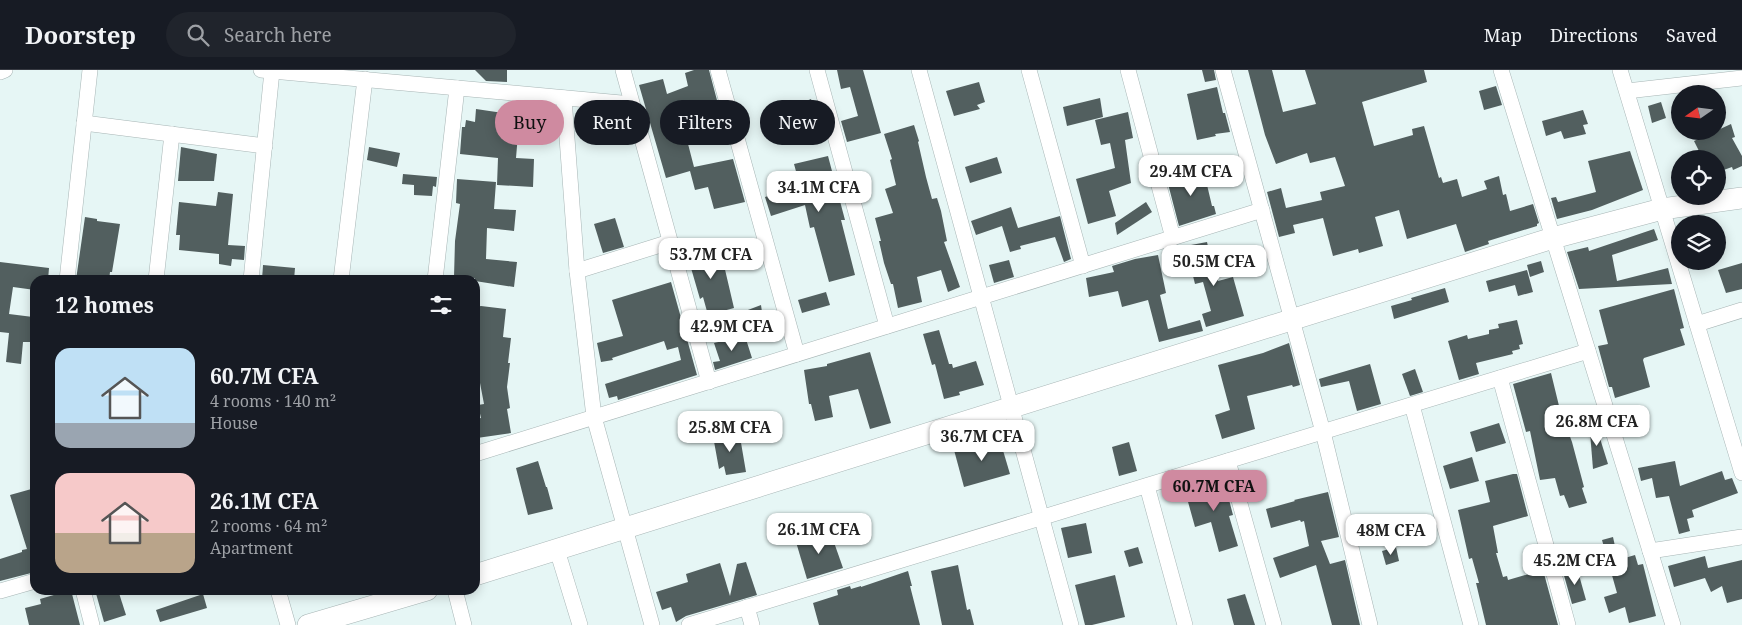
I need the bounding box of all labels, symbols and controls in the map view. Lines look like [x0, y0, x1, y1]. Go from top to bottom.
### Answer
search box [166, 12, 516, 57]
text: Doorstep [25, 18, 136, 51]
icon: search [184, 21, 212, 49]
text: Search here [224, 22, 332, 48]
text: Map [1484, 23, 1522, 47]
text: Directions [1550, 23, 1638, 47]
text: Saved [1666, 23, 1717, 47]
north arrow [1671, 85, 1726, 140]
map controls [1671, 85, 1726, 270]
chip: Buy [495, 100, 564, 145]
chip: Rent [574, 100, 650, 145]
chip: Filters [660, 100, 750, 145]
chip: New [760, 100, 835, 145]
button: locate [1671, 150, 1726, 205]
pin: 29.4M CFA [1134, 154, 1248, 197]
text: 29.4M CFA [1150, 160, 1232, 182]
pin: 34.1M CFA [762, 170, 876, 213]
text: 34.1M CFA [778, 176, 860, 198]
button: layers [1671, 215, 1726, 270]
pin: 53.7M CFA [654, 238, 768, 280]
text: 53.7M CFA [670, 243, 752, 265]
pin: 50.5M CFA [1157, 244, 1271, 287]
text: 50.5M CFA [1173, 250, 1255, 272]
text: 12 homes [55, 291, 154, 319]
icon: filters [427, 291, 455, 319]
pin: 42.9M CFA [675, 310, 789, 352]
text: 42.9M CFA [691, 315, 773, 337]
text: 60.7M CFA [210, 362, 319, 390]
icon: home [95, 368, 155, 428]
text: 4 rooms · 140 m² [210, 390, 336, 412]
pin: 26.8M CFA [1540, 404, 1654, 447]
pin: 25.8M CFA [673, 410, 787, 453]
text: 26.8M CFA [1556, 410, 1638, 432]
text: House [210, 412, 258, 434]
text: 25.8M CFA [689, 416, 771, 438]
pin: 36.7M CFA [925, 420, 1039, 462]
text: 36.7M CFA [941, 425, 1023, 447]
pin: 60.7M CFA [1157, 470, 1271, 512]
text: 60.7M CFA [1173, 475, 1255, 497]
text: 26.1M CFA [210, 487, 319, 515]
icon: home [95, 493, 155, 553]
pin: 26.1M CFA [762, 512, 876, 555]
pin: 48M CFA [1345, 514, 1437, 556]
text: 2 rooms · 64 m² [210, 515, 327, 537]
text: 26.1M CFA [778, 518, 860, 540]
text: 48M CFA [1356, 519, 1426, 541]
text: Apartment [210, 537, 293, 559]
pin: 45.2M CFA [1518, 544, 1632, 586]
text: 45.2M CFA [1534, 549, 1616, 571]

